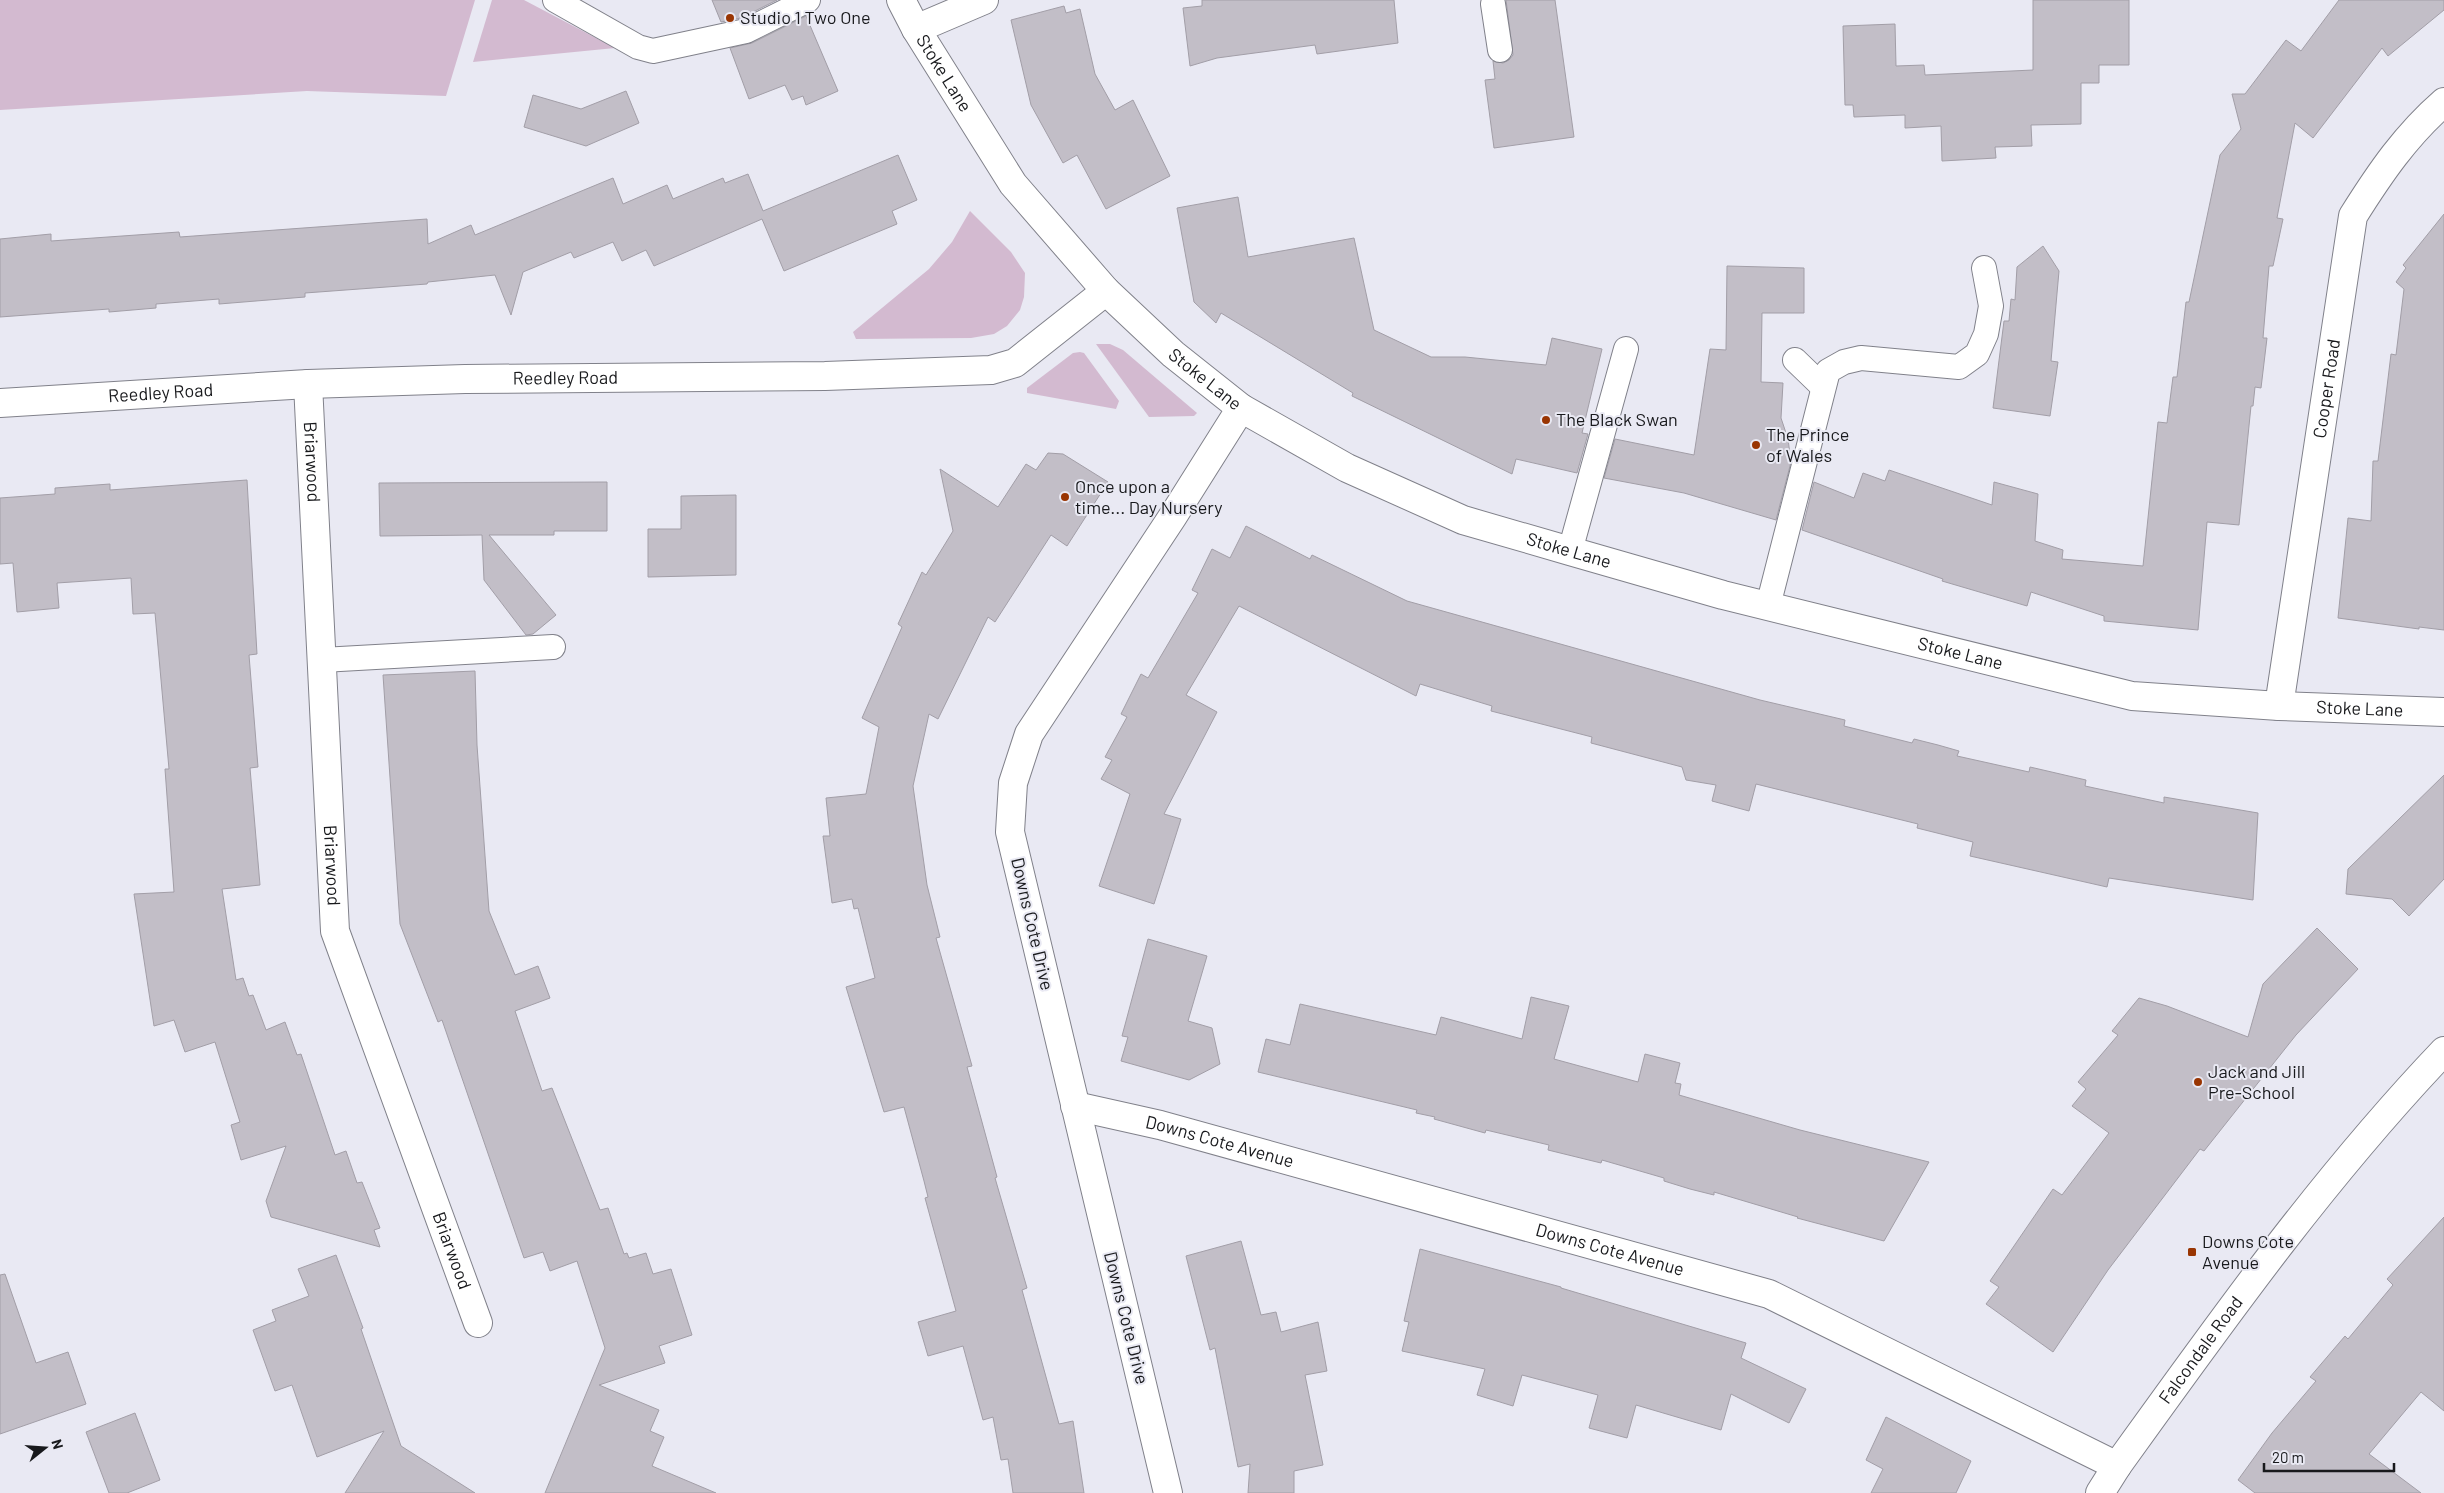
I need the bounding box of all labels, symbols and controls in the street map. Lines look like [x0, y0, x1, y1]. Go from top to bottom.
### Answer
place label: Studio 1 Two One [740, 6, 871, 28]
marker: Studio 1 Two One [724, 12, 736, 24]
street label: Stoke Lane [912, 30, 977, 116]
street label: Cooper Road [2308, 337, 2344, 440]
street label: Stoke Lane [1165, 343, 1247, 414]
street label: Reedley Road [513, 366, 618, 389]
street label: Reedley Road [107, 378, 214, 406]
place label: The Black Swan [1556, 408, 1678, 430]
marker: The Black Swan [1540, 414, 1552, 426]
street label: Briarwood [300, 421, 326, 503]
place label: The Prince of Wales [1766, 423, 1849, 466]
marker: The Prince of Wales [1750, 439, 1762, 451]
place label: Once upon a time... Day Nursery [1075, 475, 1223, 518]
marker: Once upon a time... Day Nursery [1059, 491, 1071, 503]
street label: Stoke Lane [1524, 527, 1614, 572]
street label: Stoke Lane [1916, 631, 2005, 674]
street label: Stoke Lane [2316, 695, 2404, 721]
street label: Briarwood [320, 824, 346, 906]
street label: Downs Cote Drive [1007, 855, 1059, 992]
place label: Jack and Jill Pre-School [2208, 1060, 2305, 1103]
marker: Jack and Jill Pre-School [2192, 1076, 2204, 1088]
street label: Downs Cote Avenue [1144, 1110, 1297, 1172]
street label: Briarwood [428, 1209, 477, 1292]
street label: Downs Cote Avenue [1534, 1218, 1687, 1280]
place label: Downs Cote Avenue [2202, 1230, 2294, 1273]
marker: Downs Cote Avenue [2186, 1246, 2198, 1258]
street label: Downs Cote Drive [1100, 1249, 1154, 1386]
street label: Falcondale Road [2154, 1291, 2247, 1408]
north arrow [20, 1423, 70, 1473]
text: N [48, 1437, 67, 1451]
scale bar [2264, 1440, 2394, 1472]
text: 20 m [2272, 1448, 2304, 1466]

